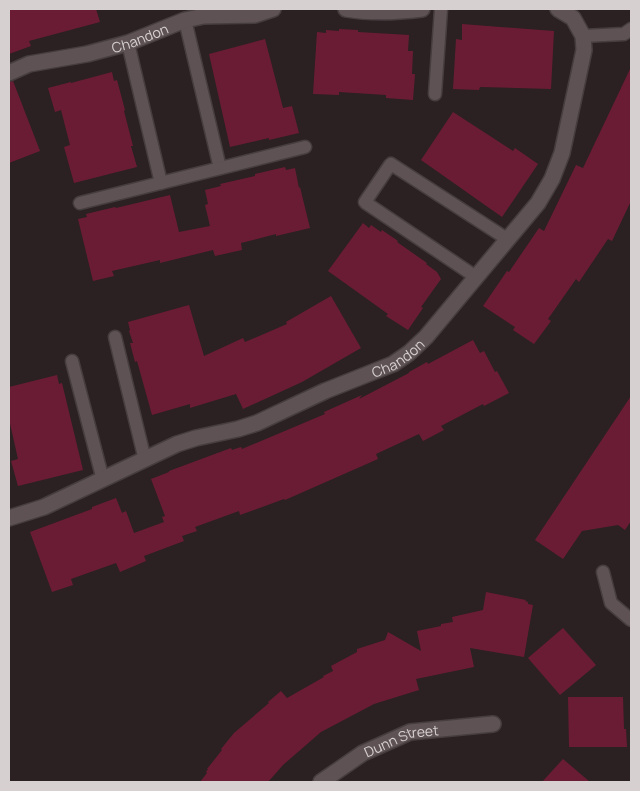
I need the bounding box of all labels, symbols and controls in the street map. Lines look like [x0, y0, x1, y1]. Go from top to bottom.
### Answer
street label: Chandon [109, 18, 171, 57]
street label: Chandon [368, 334, 428, 381]
street label: Dunn Street [361, 720, 440, 761]

